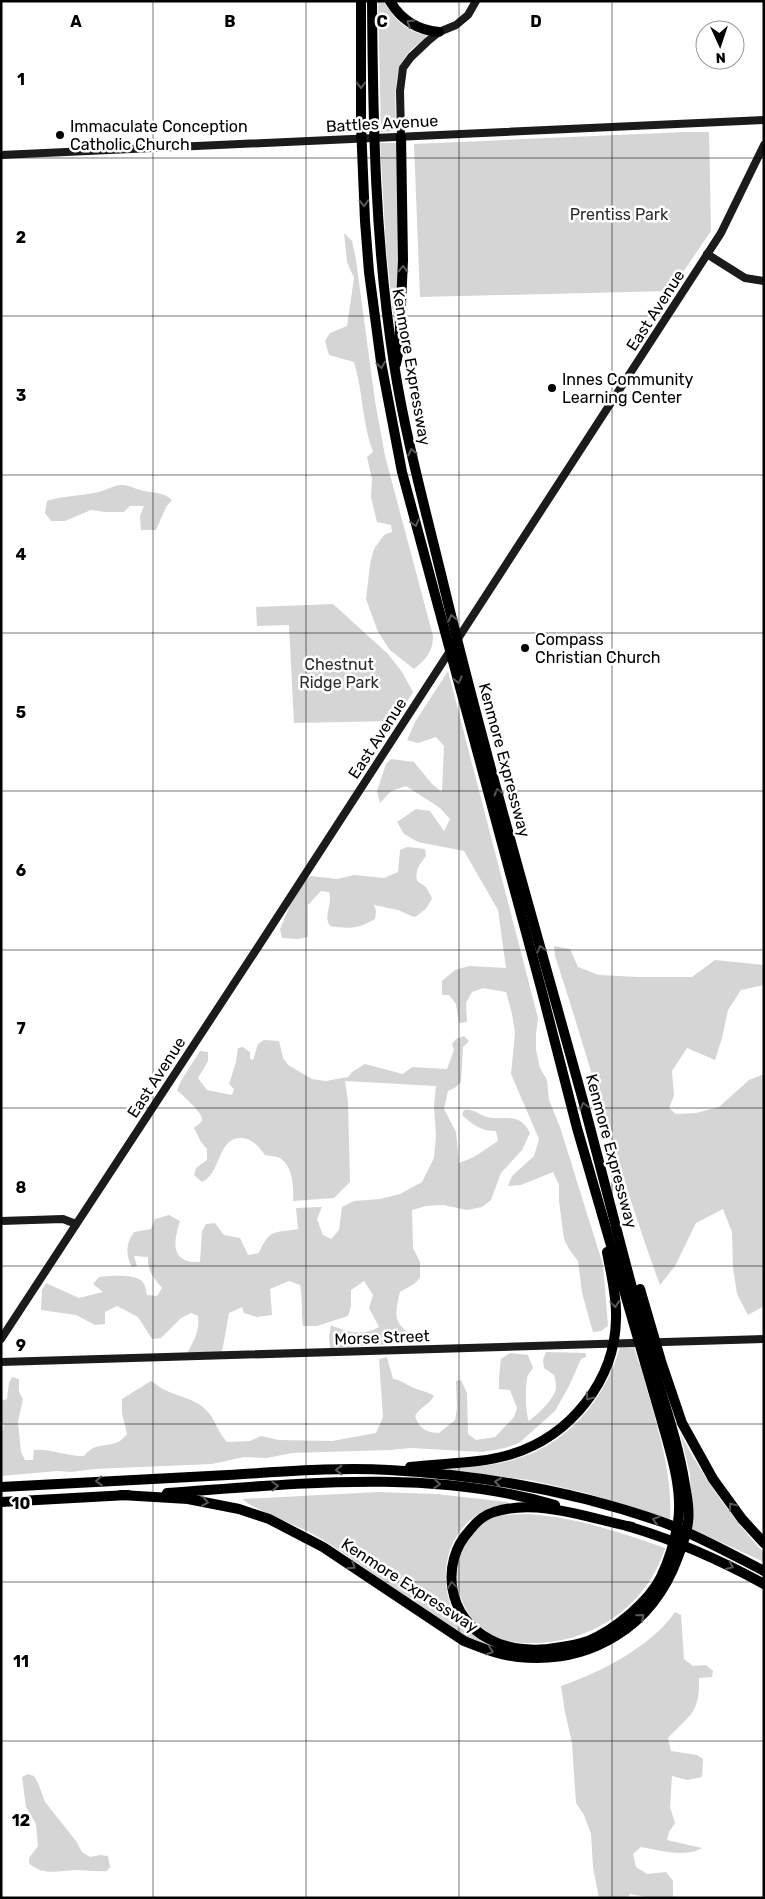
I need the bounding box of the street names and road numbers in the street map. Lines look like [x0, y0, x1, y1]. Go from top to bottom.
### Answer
street label: Battles Avenue [325, 111, 439, 136]
street label: East Avenue [622, 266, 689, 354]
street label: Kenmore Expressway [388, 287, 435, 447]
street label: Kenmore Expressway [475, 681, 534, 840]
street label: East Avenue [344, 694, 411, 782]
street label: East Avenue [123, 1033, 190, 1121]
street label: Kenmore Expressway [582, 1072, 641, 1231]
street label: Morse Street [334, 1326, 430, 1349]
street label: Kenmore Expressway [338, 1534, 482, 1637]

